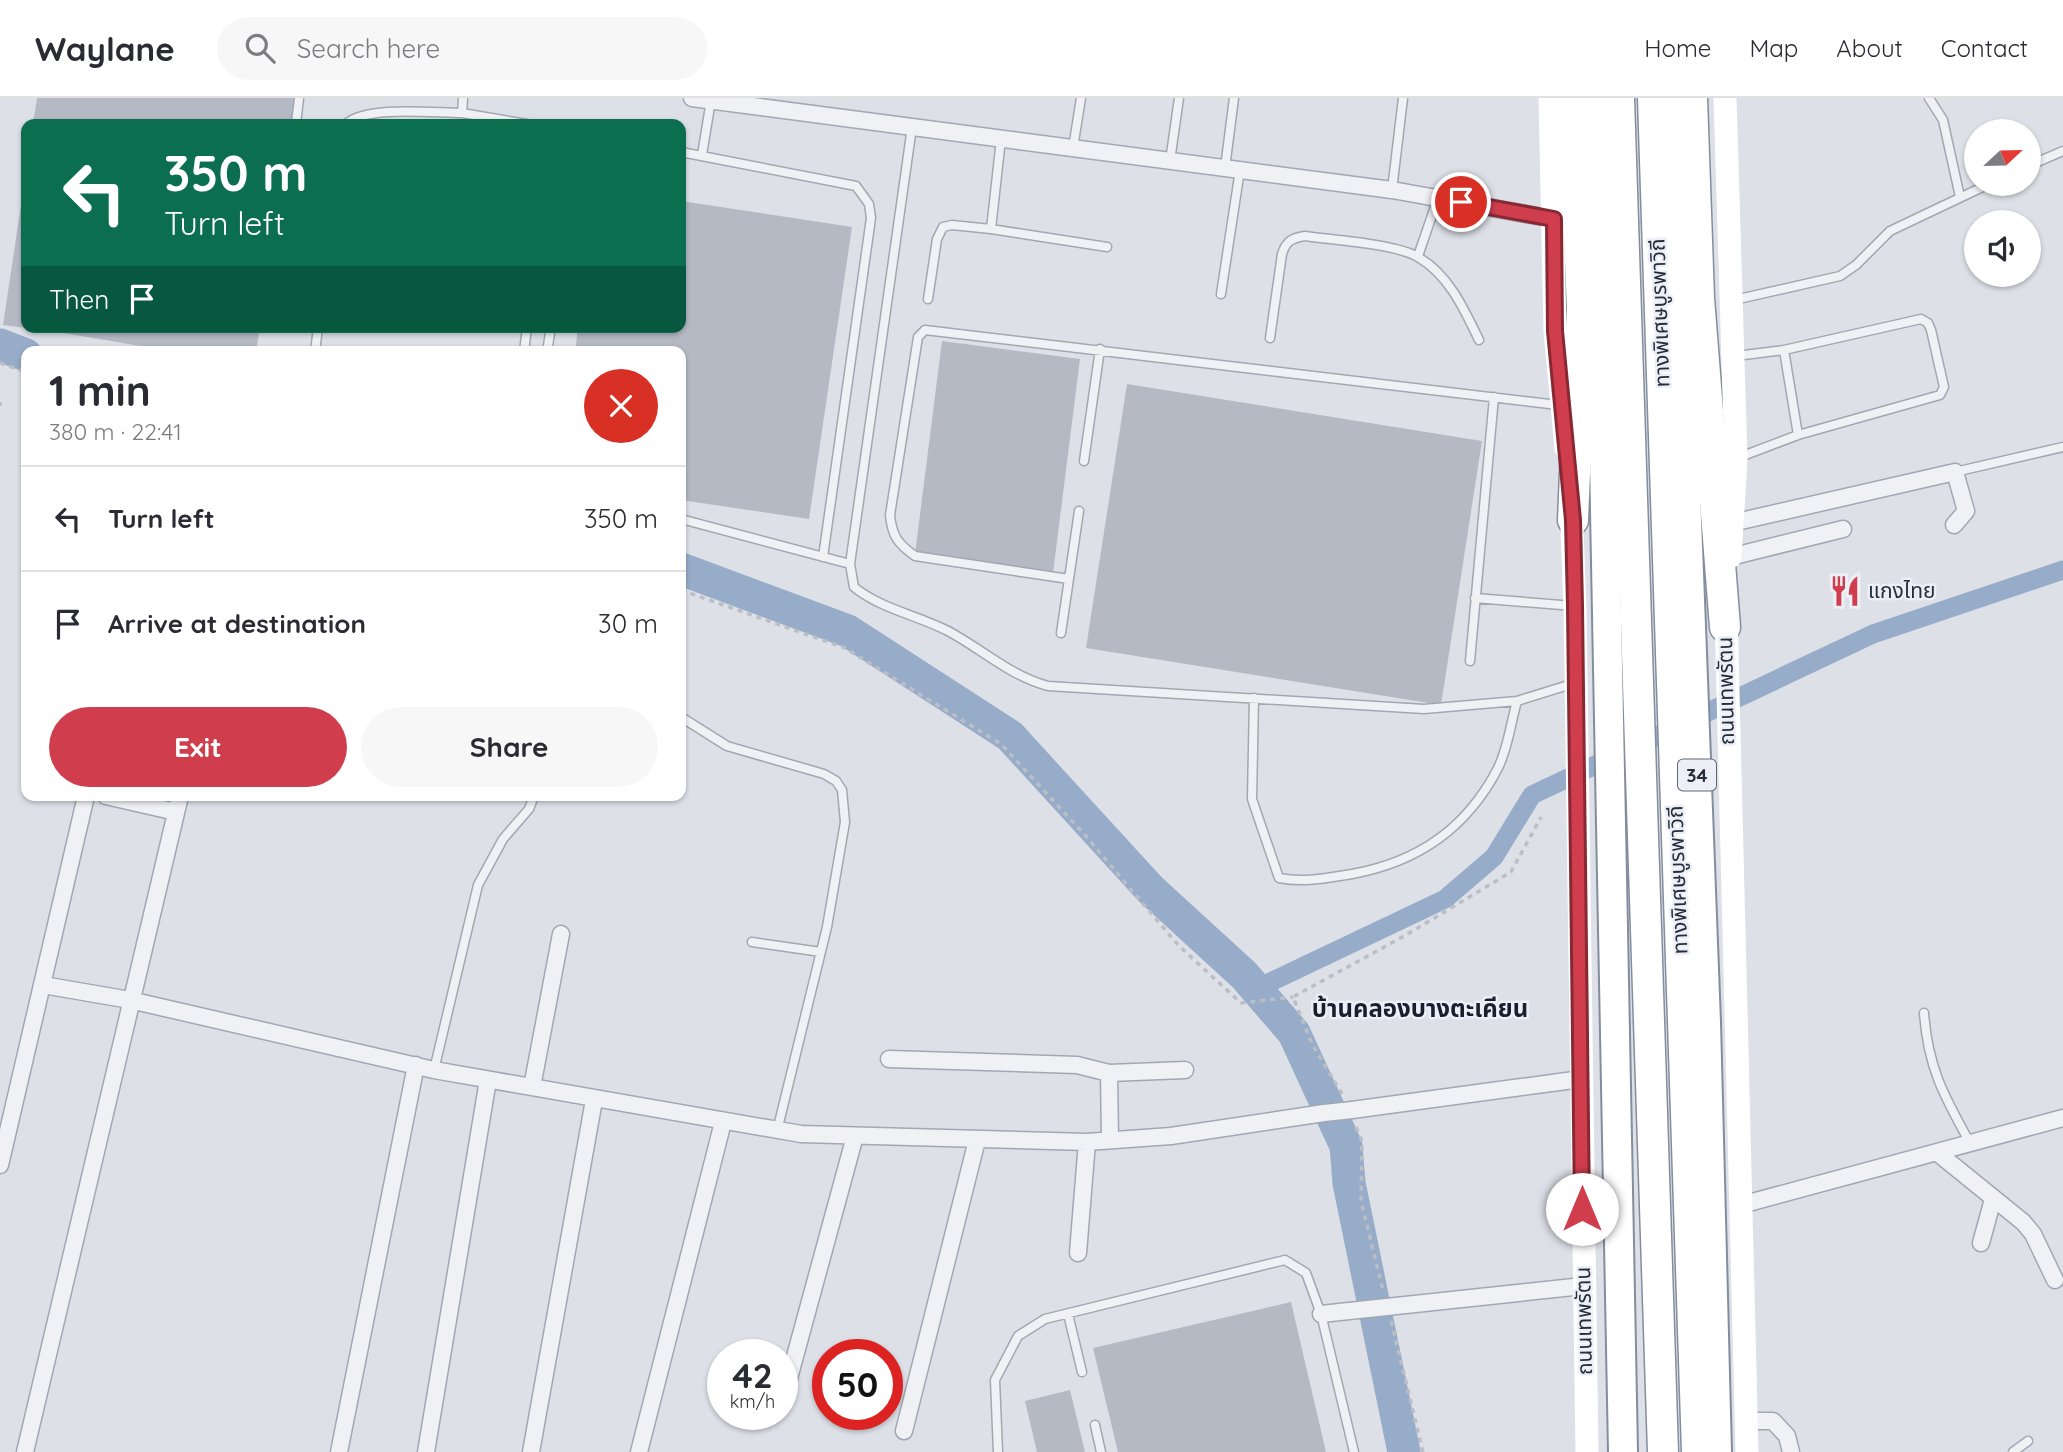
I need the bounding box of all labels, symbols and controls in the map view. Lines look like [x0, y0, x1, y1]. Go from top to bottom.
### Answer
search box [217, 17, 707, 80]
text: Waylane [35, 28, 175, 69]
icon: search [241, 29, 279, 67]
text: Search here [297, 32, 440, 65]
text: Home [1644, 33, 1711, 63]
text: Map [1749, 33, 1798, 63]
text: About [1836, 33, 1903, 63]
text: Contact [1941, 33, 2028, 63]
north arrow [1964, 119, 2040, 196]
map controls [1964, 119, 2041, 287]
text: 350 m [164, 142, 308, 203]
icon: left [49, 147, 140, 238]
pin [1431, 172, 1491, 232]
icon: arrive [1442, 183, 1480, 221]
text: Turn left [164, 203, 285, 243]
button: sound [1964, 210, 2041, 287]
street label: ทางพิเศษบูรพาวิถี [1643, 238, 1676, 388]
icon: arrive [123, 280, 161, 318]
text: Then [49, 283, 109, 316]
text: 1 min [49, 364, 151, 417]
button: close [584, 369, 658, 443]
text: 380 m · 22:41 [49, 417, 182, 446]
icon: left [49, 500, 87, 538]
text: Turn left [108, 502, 215, 535]
text: 350 m [584, 502, 658, 535]
restaurant icon: แกงไทย [1828, 574, 1862, 608]
place label: แกงไทย [1868, 577, 1935, 603]
icon: arrive [49, 605, 87, 643]
text: Arrive at destination [108, 607, 366, 640]
text: 30 m [598, 607, 658, 640]
street label: ถนนเทพรัตน [1711, 637, 1739, 745]
button: Exit [49, 707, 347, 787]
button: Share [361, 707, 658, 787]
road number: 34 [1678, 760, 1716, 790]
street label: ทางพิเศษบูรพาวิถี [1661, 805, 1694, 955]
district label: บ้านคลองบางตะเคียน [1312, 993, 1528, 1023]
position arrow [1545, 1172, 1619, 1246]
street label: ถนนเทพรัตน [1569, 1267, 1597, 1375]
speed limit sign: 50 [812, 1339, 903, 1430]
text: 42 [732, 1353, 773, 1397]
text: km/h [730, 1390, 775, 1413]

